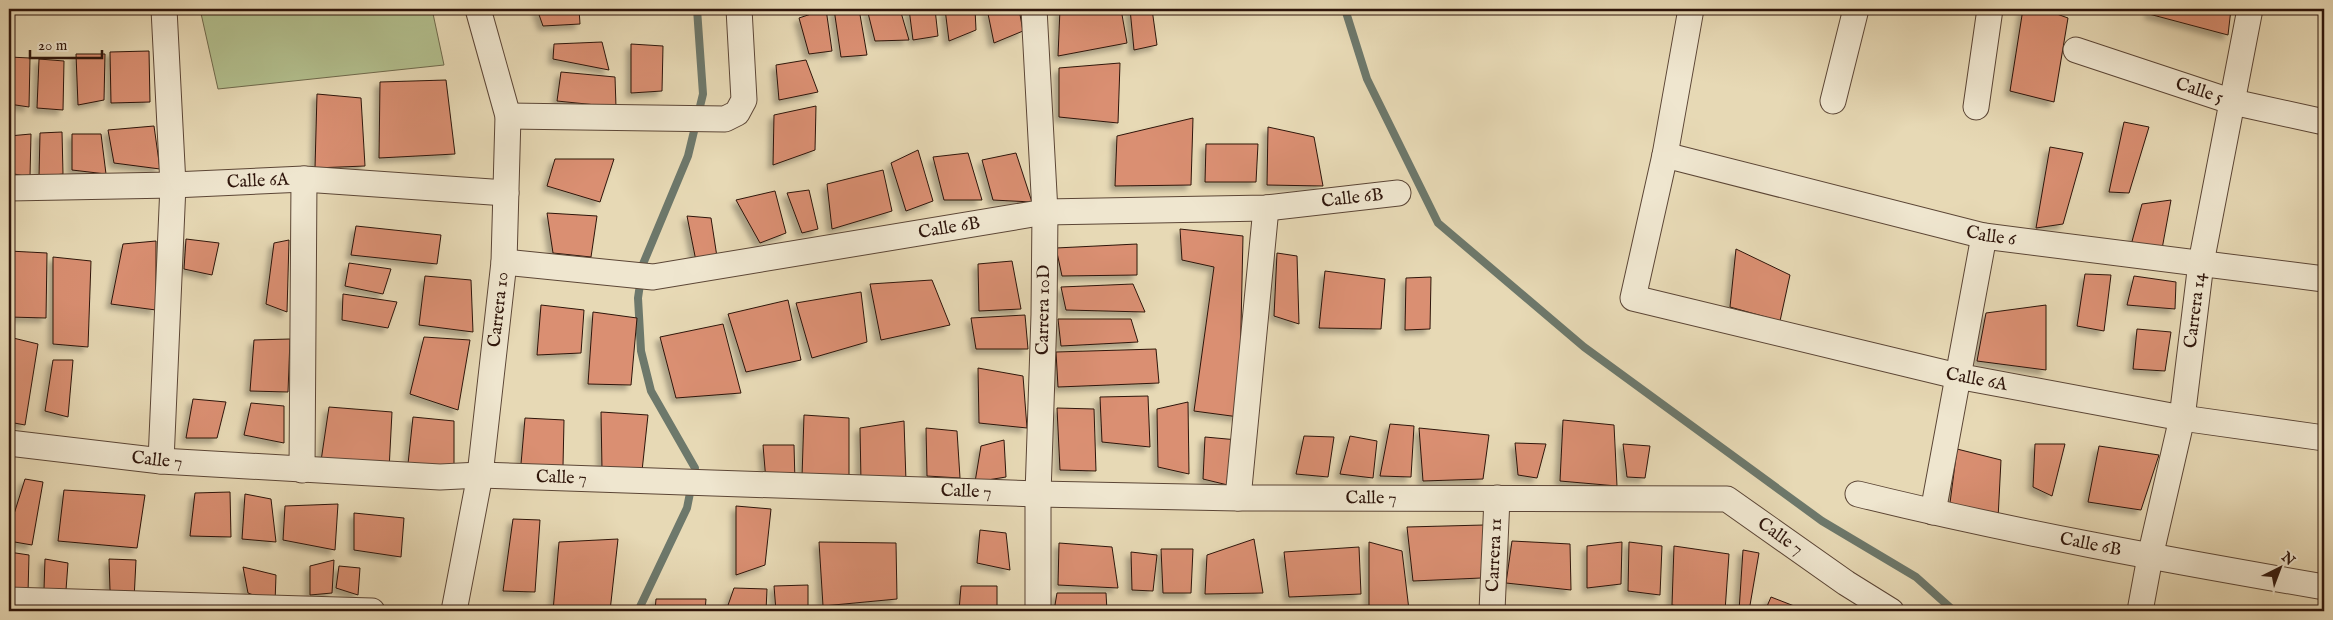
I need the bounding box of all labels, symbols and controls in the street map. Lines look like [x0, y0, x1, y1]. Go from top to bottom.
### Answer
scale bar [30, 28, 102, 60]
text: 20 m [38, 36, 68, 55]
street label: Calle 5 [2172, 72, 2227, 110]
street label: Calle 6A [226, 168, 290, 194]
street label: Calle 6B [1320, 183, 1385, 213]
street label: Calle 6B [917, 211, 982, 244]
street label: Calle 6 [1963, 220, 2018, 251]
street label: Carrera 10D [1032, 265, 1056, 355]
street label: Carrera 10 [483, 270, 514, 349]
street label: Carrera 14 [2179, 271, 2211, 349]
street label: Calle 6A [1943, 362, 2010, 397]
street label: Calle 7 [130, 446, 183, 474]
street label: Calle 7 [535, 465, 587, 490]
street label: Calle 7 [940, 479, 992, 504]
street label: Calle 7 [1346, 487, 1397, 510]
street label: Calle 7 [1753, 512, 1808, 561]
street label: Carrera 11 [1481, 518, 1508, 592]
street label: Calle 6B [2058, 527, 2123, 562]
north arrow [2256, 542, 2306, 592]
text: N [2277, 548, 2299, 570]

